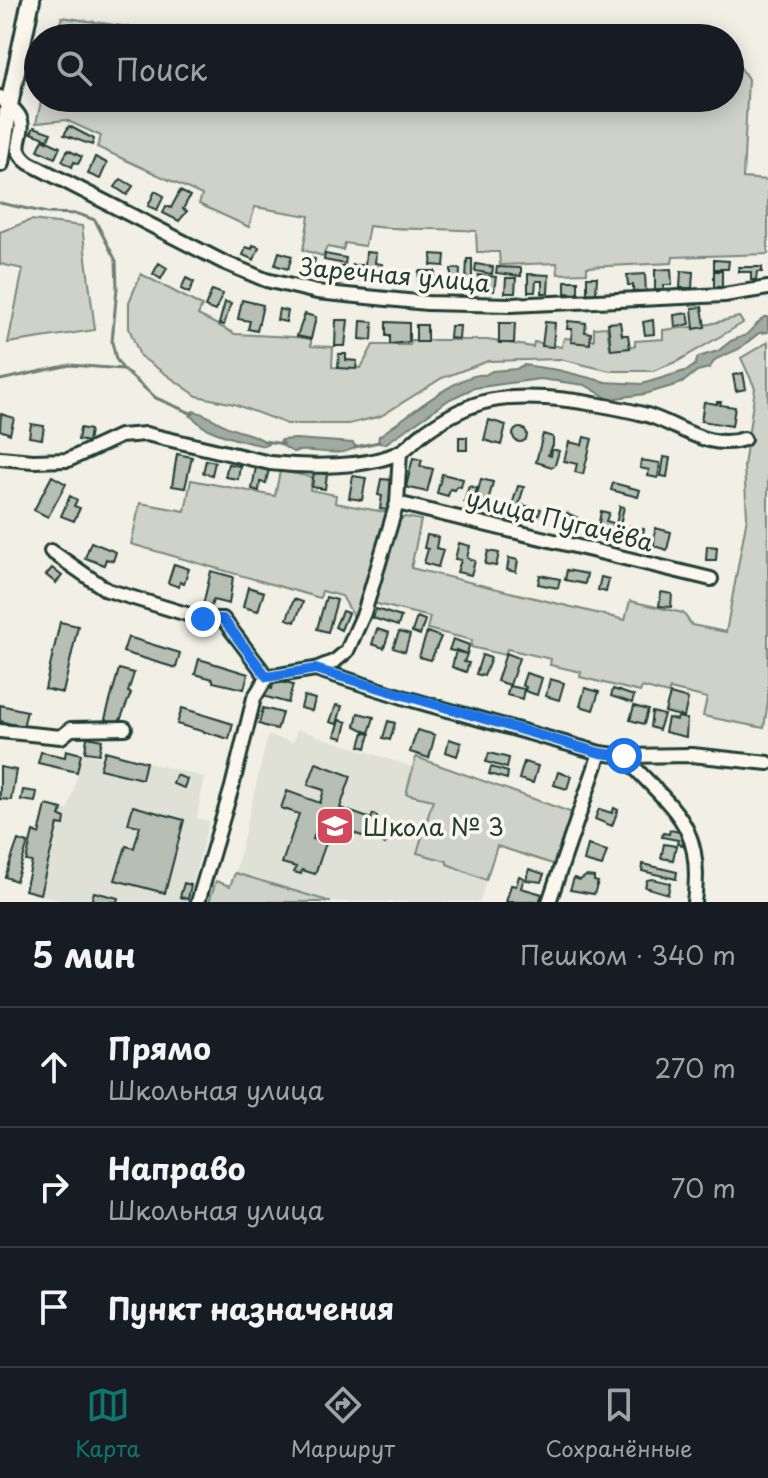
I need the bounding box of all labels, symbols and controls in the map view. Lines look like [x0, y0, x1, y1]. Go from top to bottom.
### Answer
search box [24, 24, 744, 112]
icon: search [52, 46, 96, 90]
text: Поиск [116, 46, 207, 91]
street label: Заречная улица [298, 248, 492, 300]
street label: улица Пугачёва [463, 478, 657, 560]
route end [185, 601, 221, 637]
route start [606, 738, 642, 774]
school or university icon: Школа № 3 [314, 805, 356, 847]
place label: Школа № 3 [363, 808, 504, 844]
text: 5 мин [32, 928, 136, 980]
text: Пешком · 340 m [520, 935, 736, 974]
text: Прямо [108, 1025, 211, 1070]
icon: ahead [32, 1045, 76, 1089]
text: 270 m [655, 1048, 736, 1087]
text: Школьная улица [108, 1070, 324, 1109]
text: Направо [108, 1145, 246, 1190]
icon: right [32, 1165, 76, 1209]
text: 70 m [671, 1168, 736, 1207]
text: Школьная улица [108, 1190, 324, 1229]
icon: arrive [32, 1285, 76, 1329]
text: Пункт назначения [108, 1285, 394, 1330]
tab: Карта [75, 1383, 140, 1464]
tab: Маршрут [291, 1383, 395, 1464]
tab: Сохранённые [546, 1383, 693, 1464]

